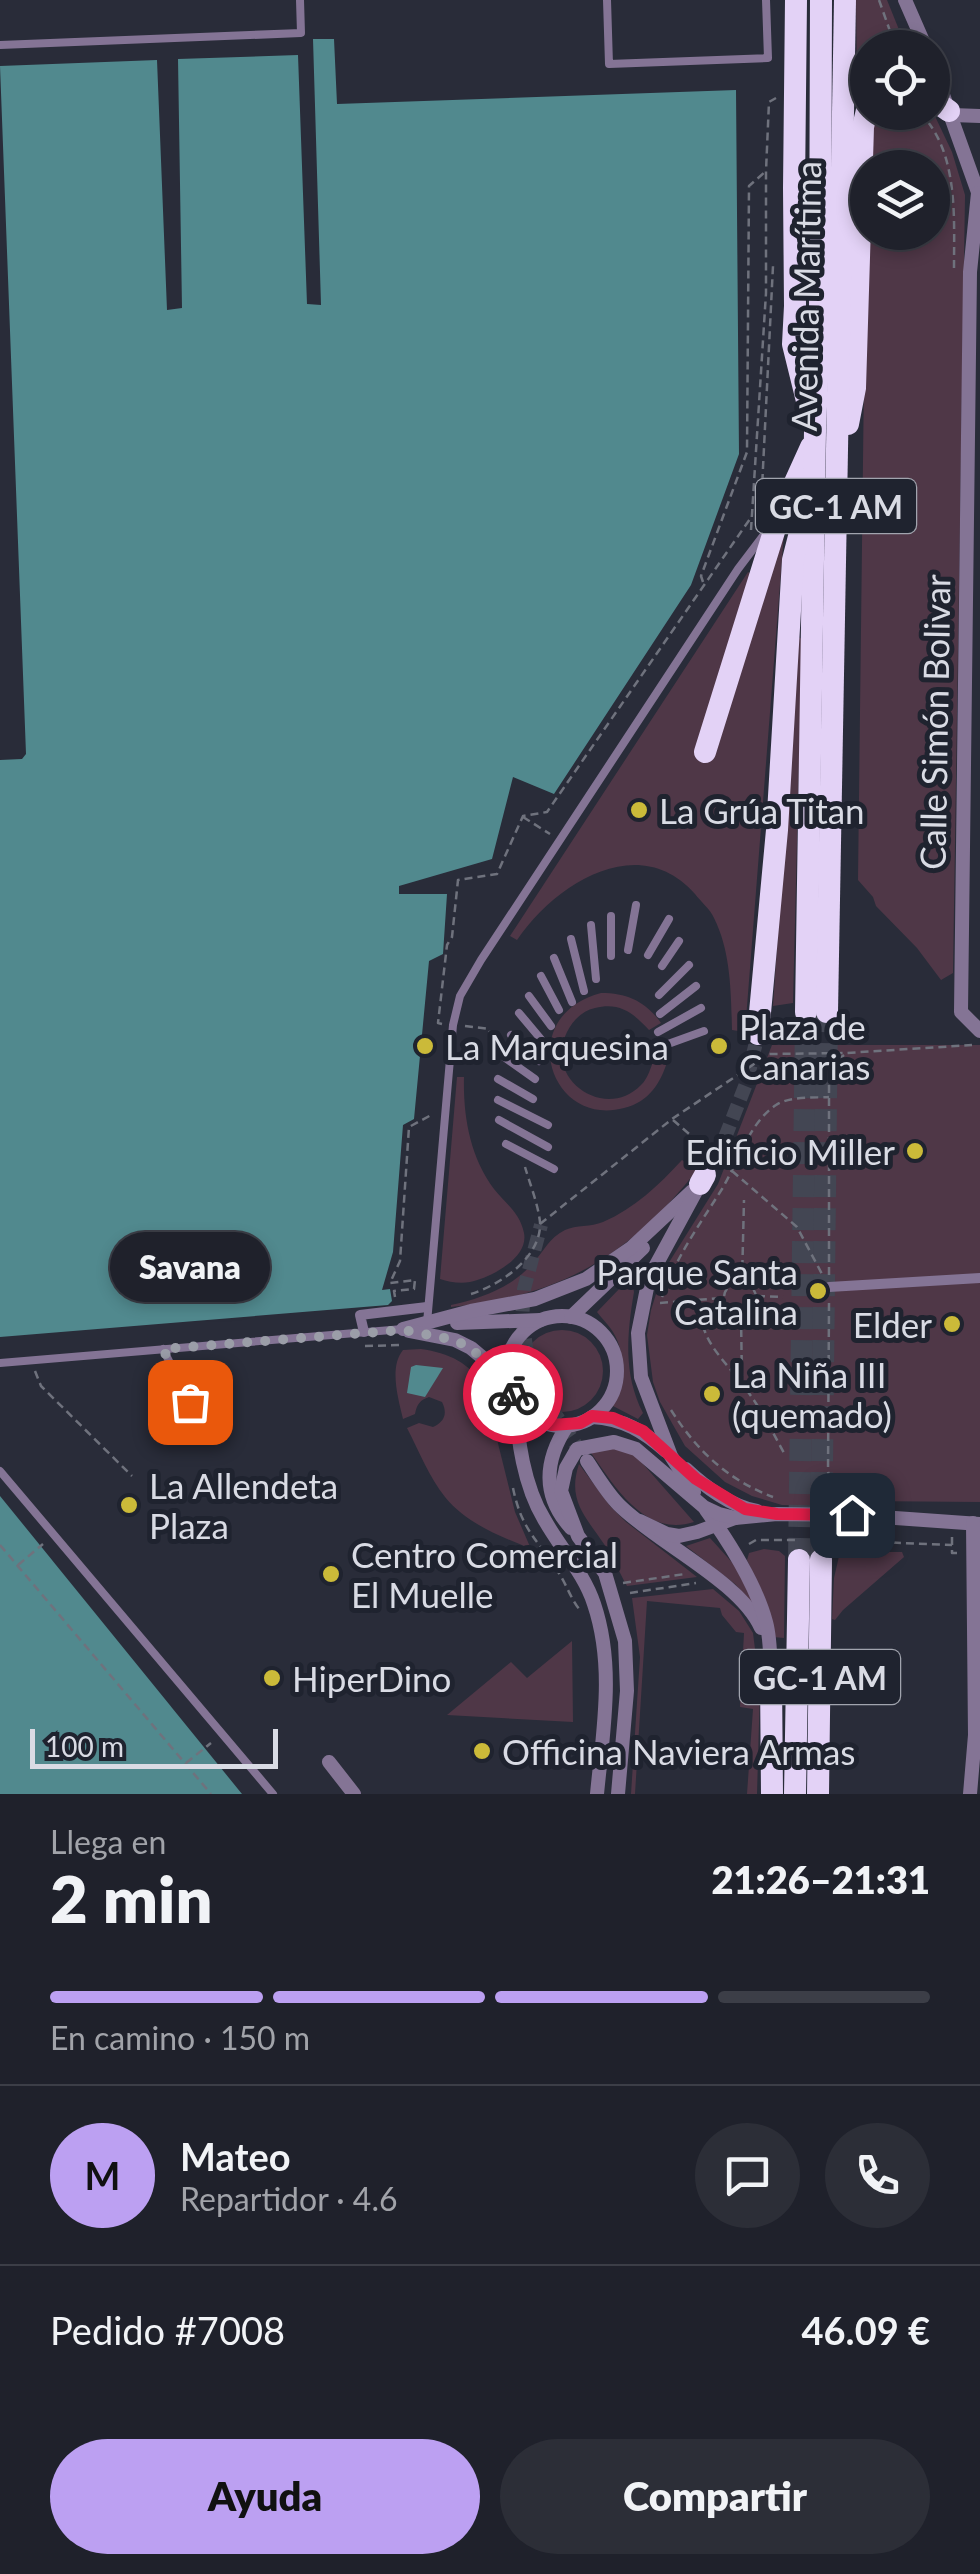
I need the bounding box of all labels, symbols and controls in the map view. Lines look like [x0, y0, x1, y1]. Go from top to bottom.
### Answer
map controls [850, 30, 950, 250]
button: locate [850, 30, 950, 130]
button: layers [850, 150, 950, 250]
street label: Avenida Marítima [782, 160, 828, 432]
road number: GC-1 AM [756, 479, 916, 533]
street label: Calle Simón Bolivar [910, 574, 958, 870]
place label: La Grúa Titan [659, 789, 865, 831]
marker: La Grúa Titan [628, 799, 650, 821]
place label: Plaza de Canarias [739, 1005, 870, 1087]
place label: La Marquesina [445, 1025, 669, 1067]
marker: La Marquesina [414, 1035, 436, 1057]
marker: Plaza de Canarias [708, 1035, 730, 1057]
place label: Edificio Miller [685, 1130, 895, 1172]
marker: Edificio Miller [904, 1140, 926, 1162]
callout: Savana [110, 1232, 270, 1302]
text: Savana [139, 1247, 241, 1286]
place label: Parque Santa Catalina [596, 1250, 798, 1332]
marker: Parque Santa Catalina [807, 1280, 829, 1302]
place label: Elder [853, 1303, 932, 1345]
marker: Elder [941, 1313, 963, 1335]
courier [463, 1344, 563, 1444]
place label: La Niña III (quemado) [732, 1353, 892, 1435]
pin [148, 1360, 233, 1445]
icon: bike [486, 1367, 541, 1422]
icon: bag [163, 1375, 218, 1430]
marker: La Niña III (quemado) [701, 1383, 723, 1405]
place label: La Allendeta Plaza [149, 1464, 338, 1546]
pin [810, 1473, 895, 1558]
icon: home [825, 1488, 880, 1543]
marker: La Allendeta Plaza [118, 1494, 140, 1516]
place label: Centro Comercial El Muelle [351, 1533, 618, 1615]
marker: Centro Comercial El Muelle [320, 1563, 342, 1585]
road number: GC-1 AM [740, 1650, 900, 1704]
place label: HiperDino [292, 1657, 451, 1699]
marker: HiperDino [261, 1667, 283, 1689]
scale bar [30, 1724, 278, 1768]
text: 100 m [45, 1729, 124, 1763]
place label: Officina Naviera Armas [502, 1730, 855, 1772]
marker: Officina Naviera Armas [471, 1740, 493, 1762]
text: Llega en [50, 1822, 166, 1861]
text: 21:26–21:31 [711, 1856, 930, 1902]
text: 2 min [50, 1859, 212, 1937]
text: En camino · 150 m [50, 2018, 310, 2057]
button: chat [695, 2123, 800, 2228]
button: phone [825, 2123, 930, 2228]
text: Mateo [180, 2133, 291, 2179]
text: M [85, 2152, 120, 2198]
text: Repartidor · 4.6 [180, 2179, 398, 2218]
text: Pedido #7008 [50, 2307, 285, 2353]
text: 46.09 € [802, 2307, 930, 2353]
button: Ayuda [50, 2439, 480, 2554]
button: Compartir [500, 2439, 930, 2554]

